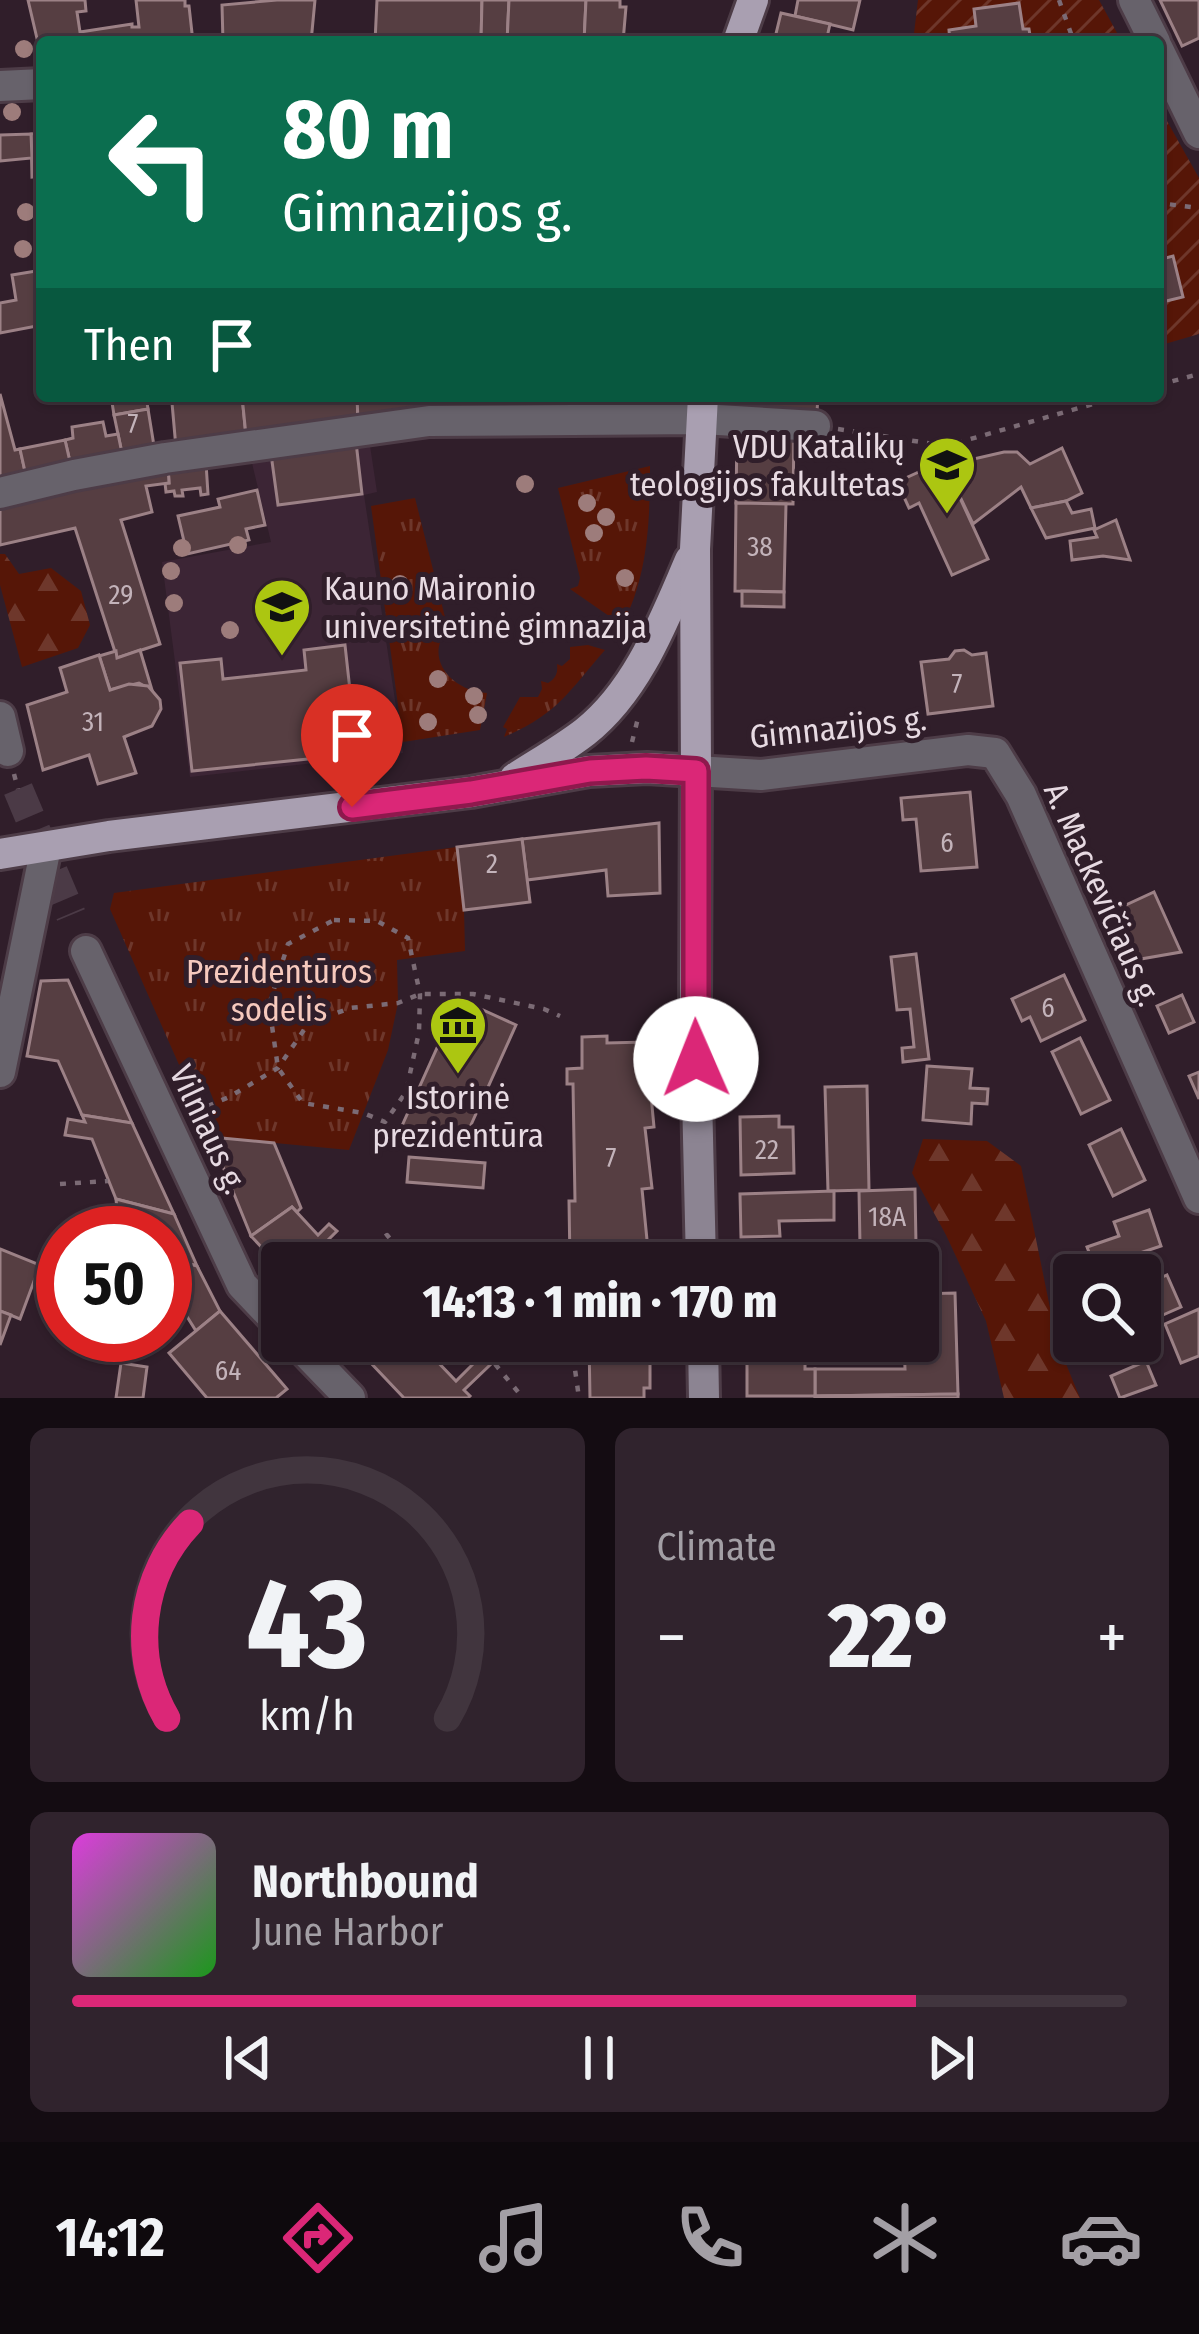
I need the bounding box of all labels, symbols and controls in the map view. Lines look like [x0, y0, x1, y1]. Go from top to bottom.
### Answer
text: 80 m [282, 79, 454, 180]
icon: left [84, 84, 240, 240]
text: Gimnazijos g. [282, 181, 573, 245]
icon: arrive [199, 312, 265, 378]
text: Then [84, 318, 175, 372]
house number: 7 [128, 408, 139, 440]
place label: VDU Katalikų teologijos fakultetas [630, 427, 905, 505]
school or university icon: VDU Katalikų teologijos fakultetas [916, 434, 978, 516]
house number: 38 [747, 531, 773, 563]
place label: Kauno Maironio universitetinė gimnazija [324, 569, 647, 647]
school or university icon: Kauno Maironio universitetinė gimnazija [251, 576, 313, 658]
house number: 29 [109, 579, 133, 611]
house number: 7 [952, 668, 963, 700]
pin [301, 684, 403, 807]
street label: Gimnazijos g. [748, 699, 928, 757]
icon: arrive [319, 702, 385, 768]
house number: 31 [82, 706, 104, 738]
street label: A. Mackevičiaus g. [1035, 776, 1169, 1012]
house number: 6 [940, 827, 954, 859]
house number: 2 [486, 848, 498, 880]
park label: Prezidentūros sodelis [186, 952, 372, 1030]
house number: 6 [1041, 992, 1055, 1024]
museum icon: Istorinė prezidentūra [427, 994, 489, 1076]
position arrow [633, 996, 759, 1122]
street label: Vilniaus g. [161, 1059, 255, 1200]
place label: Istorinė prezidentūra [372, 1078, 544, 1156]
house number: 22 [755, 1134, 779, 1166]
house number: 7 [606, 1142, 617, 1174]
house number: 18A [868, 1201, 907, 1233]
speed limit sign: 50 [36, 1206, 192, 1362]
map controls [1053, 1254, 1161, 1362]
button: search [1053, 1254, 1161, 1362]
text: 14:13 · 1 min · 170 m [423, 1275, 777, 1329]
house number: 64 [215, 1355, 241, 1387]
text: Climate [657, 1524, 777, 1570]
text: 43 [246, 1550, 368, 1700]
text: 22° [828, 1583, 955, 1691]
text: − [657, 1598, 686, 1677]
text: + [1097, 1598, 1127, 1677]
text: km/h [259, 1690, 355, 1741]
text: Northbound [252, 1855, 479, 1909]
text: June Harbor [252, 1909, 443, 1955]
icon: previous [215, 2025, 281, 2091]
icon: pause [566, 2025, 632, 2091]
icon: next [918, 2025, 984, 2091]
icon: directions [276, 2196, 360, 2280]
icon: music [472, 2196, 556, 2280]
icon: phone [668, 2196, 752, 2280]
icon: climate [863, 2196, 947, 2280]
icon: car [1059, 2196, 1143, 2280]
text: 14:12 [56, 2206, 165, 2270]

